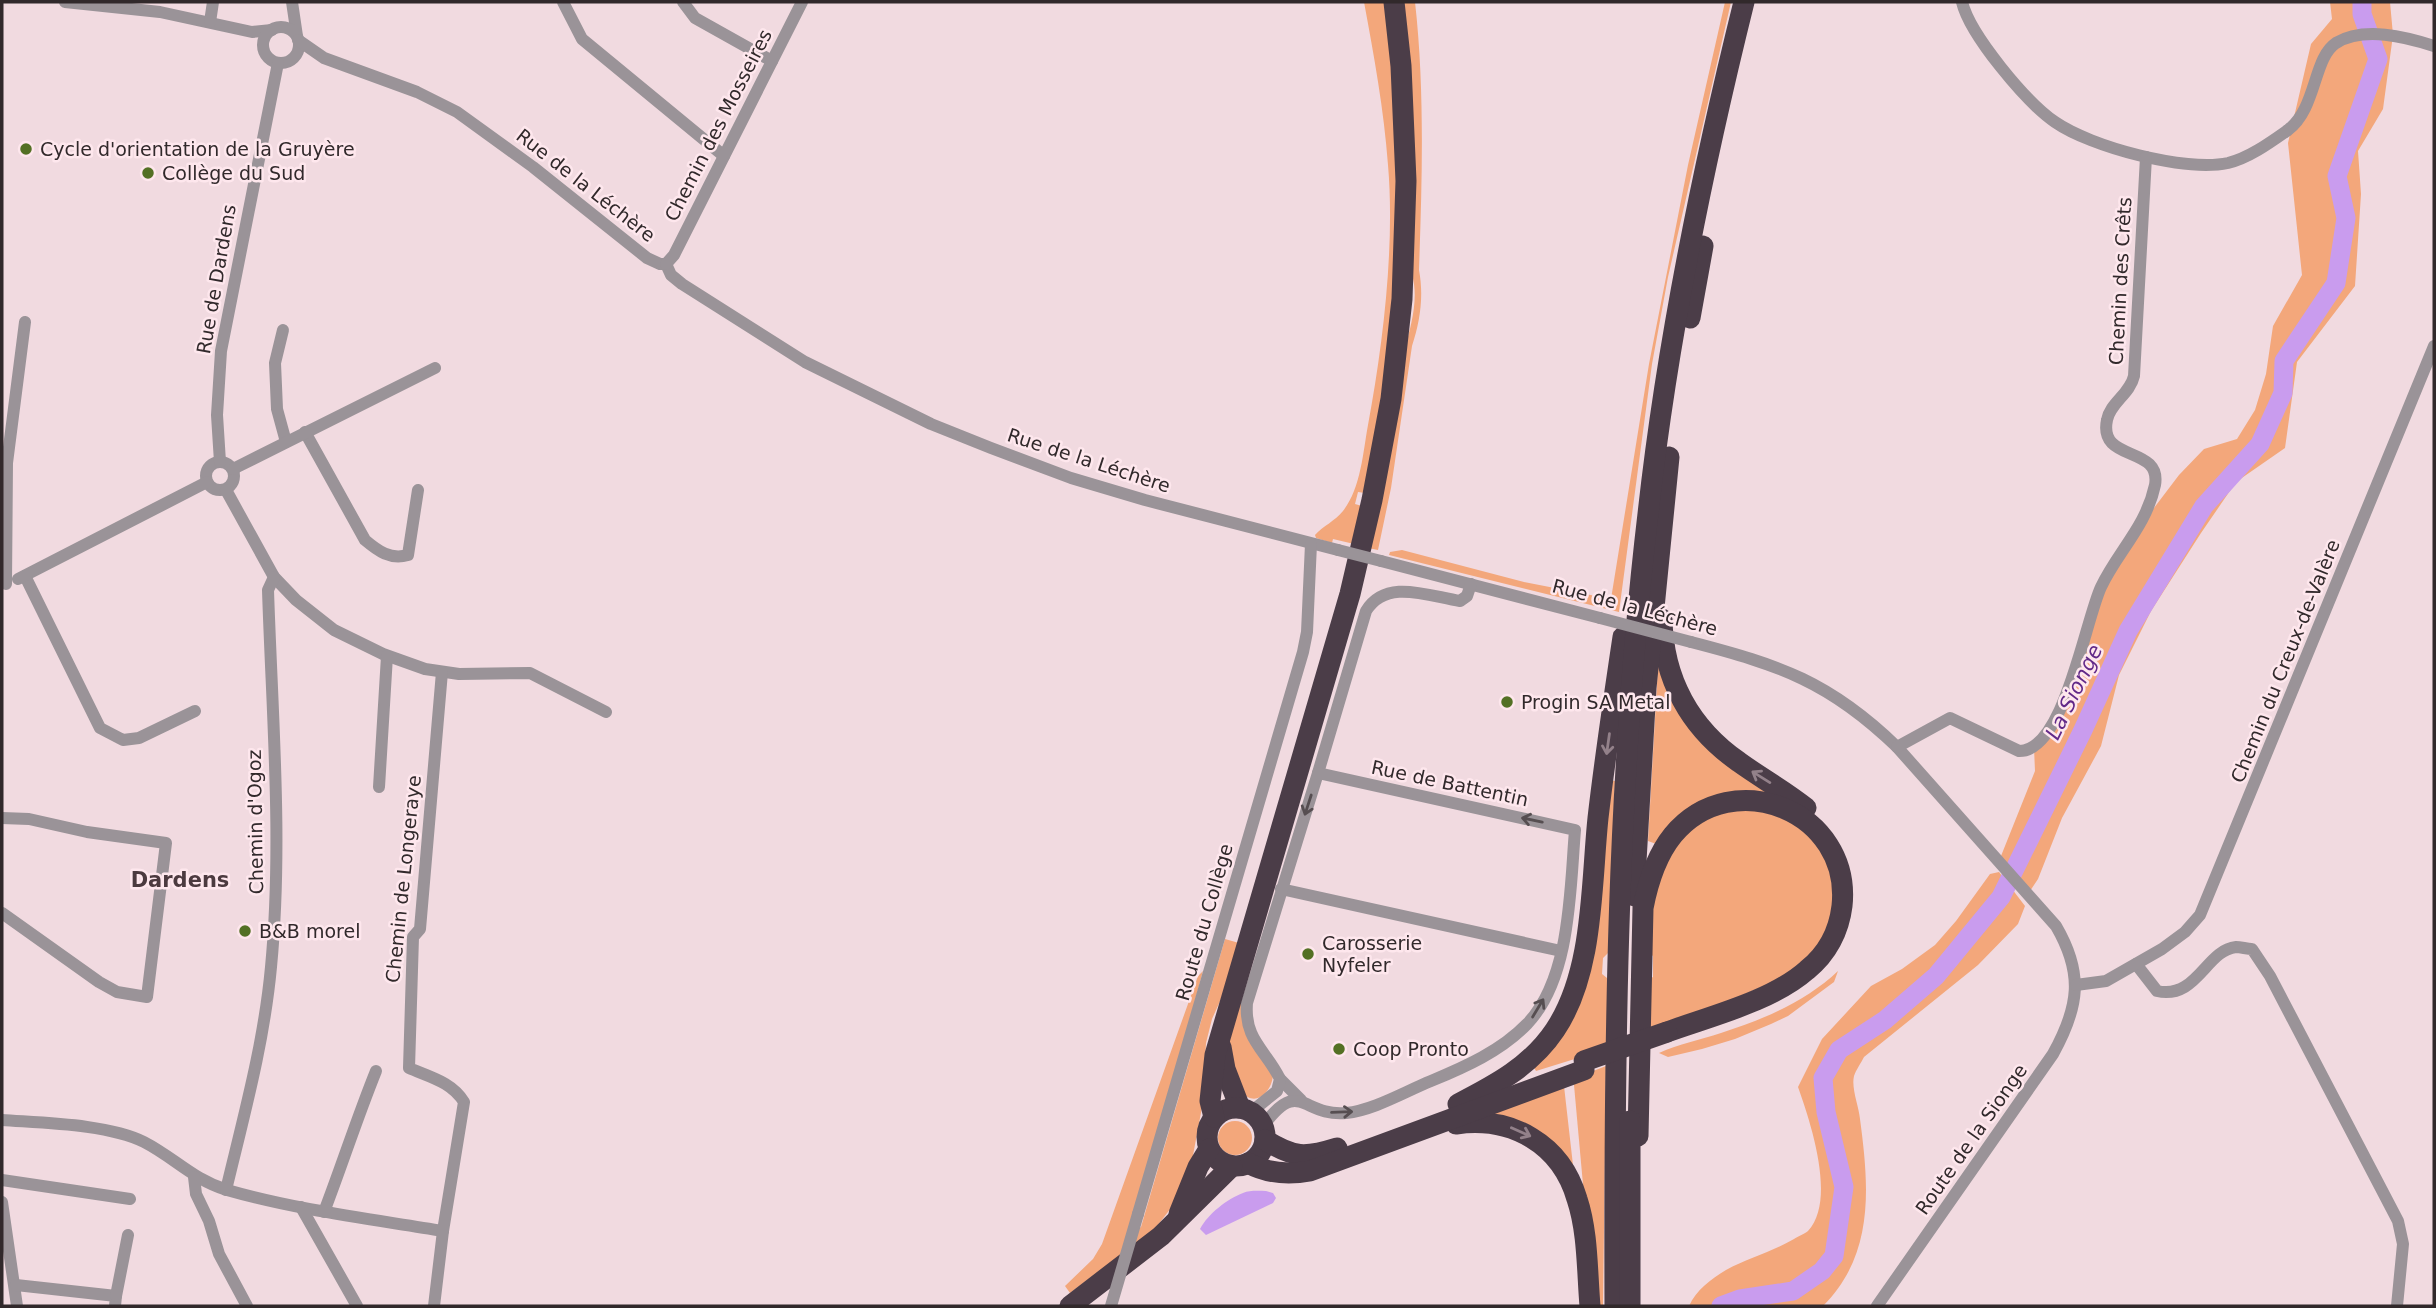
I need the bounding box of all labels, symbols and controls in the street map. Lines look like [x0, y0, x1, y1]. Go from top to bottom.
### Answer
street label: Chemin des Mosseires [660, 25, 776, 225]
street label: Rue de la Léchère [512, 124, 660, 246]
place label: Cycle d'orientation de la Gruyère [40, 138, 355, 160]
marker: Cycle d'orientation de la Gruyère [18, 141, 34, 157]
place label: Collège du Sud [162, 162, 305, 184]
marker: Collège du Sud [140, 165, 156, 181]
street label: Chemin des Crêts [2105, 196, 2135, 366]
street label: Rue de Dardens [192, 203, 240, 355]
street label: Rue de la Léchère [1005, 423, 1173, 497]
street label: Chemin du Creux-de-Valère [2226, 536, 2344, 786]
street label: Rue de la Léchère [1550, 574, 1720, 640]
water label: La Sionge [2041, 641, 2107, 743]
place label: Progin SA Metal [1521, 691, 1670, 713]
marker: Progin SA Metal [1499, 694, 1515, 710]
one-way arrow [1601, 732, 1614, 755]
street label: Chemin d'Ogoz [243, 749, 267, 895]
street label: Rue de Battentin [1369, 756, 1531, 810]
one-way arrow [1751, 769, 1771, 783]
street label: Chemin de Longeraye [381, 774, 425, 984]
one-way arrow [1301, 794, 1314, 816]
one-way arrow [1521, 813, 1544, 827]
street label: Route du Collège [1171, 841, 1237, 1003]
district label: Dardens [131, 868, 229, 892]
place label: B&B morel [259, 920, 360, 942]
marker: B&B morel [237, 923, 253, 939]
place label: Carosserie Nyfeler [1322, 932, 1422, 976]
marker: Carosserie Nyfeler [1300, 946, 1316, 962]
one-way arrow [1532, 998, 1546, 1018]
place label: Coop Pronto [1353, 1038, 1469, 1060]
marker: Coop Pronto [1331, 1041, 1347, 1057]
street label: Route de la Sionge [1911, 1059, 2031, 1219]
one-way arrow [1330, 1105, 1353, 1118]
one-way arrow [1510, 1126, 1531, 1139]

